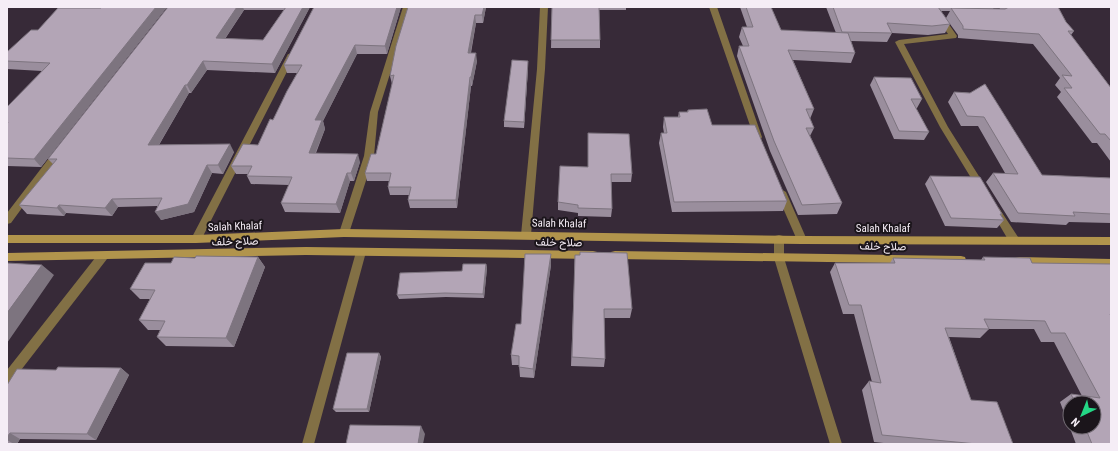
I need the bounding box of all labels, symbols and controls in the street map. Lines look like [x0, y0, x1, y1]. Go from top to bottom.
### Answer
street label: Salah Khalaf [532, 217, 587, 230]
street label: Salah Khalaf [208, 219, 263, 234]
street label: Salah Khalaf [856, 222, 911, 235]
street label: صلاح خلف [211, 235, 259, 249]
street label: صلاح خلف [535, 236, 583, 250]
street label: صلاح خلف [859, 240, 907, 254]
north arrow [1062, 395, 1102, 435]
text: N [1068, 415, 1082, 429]

